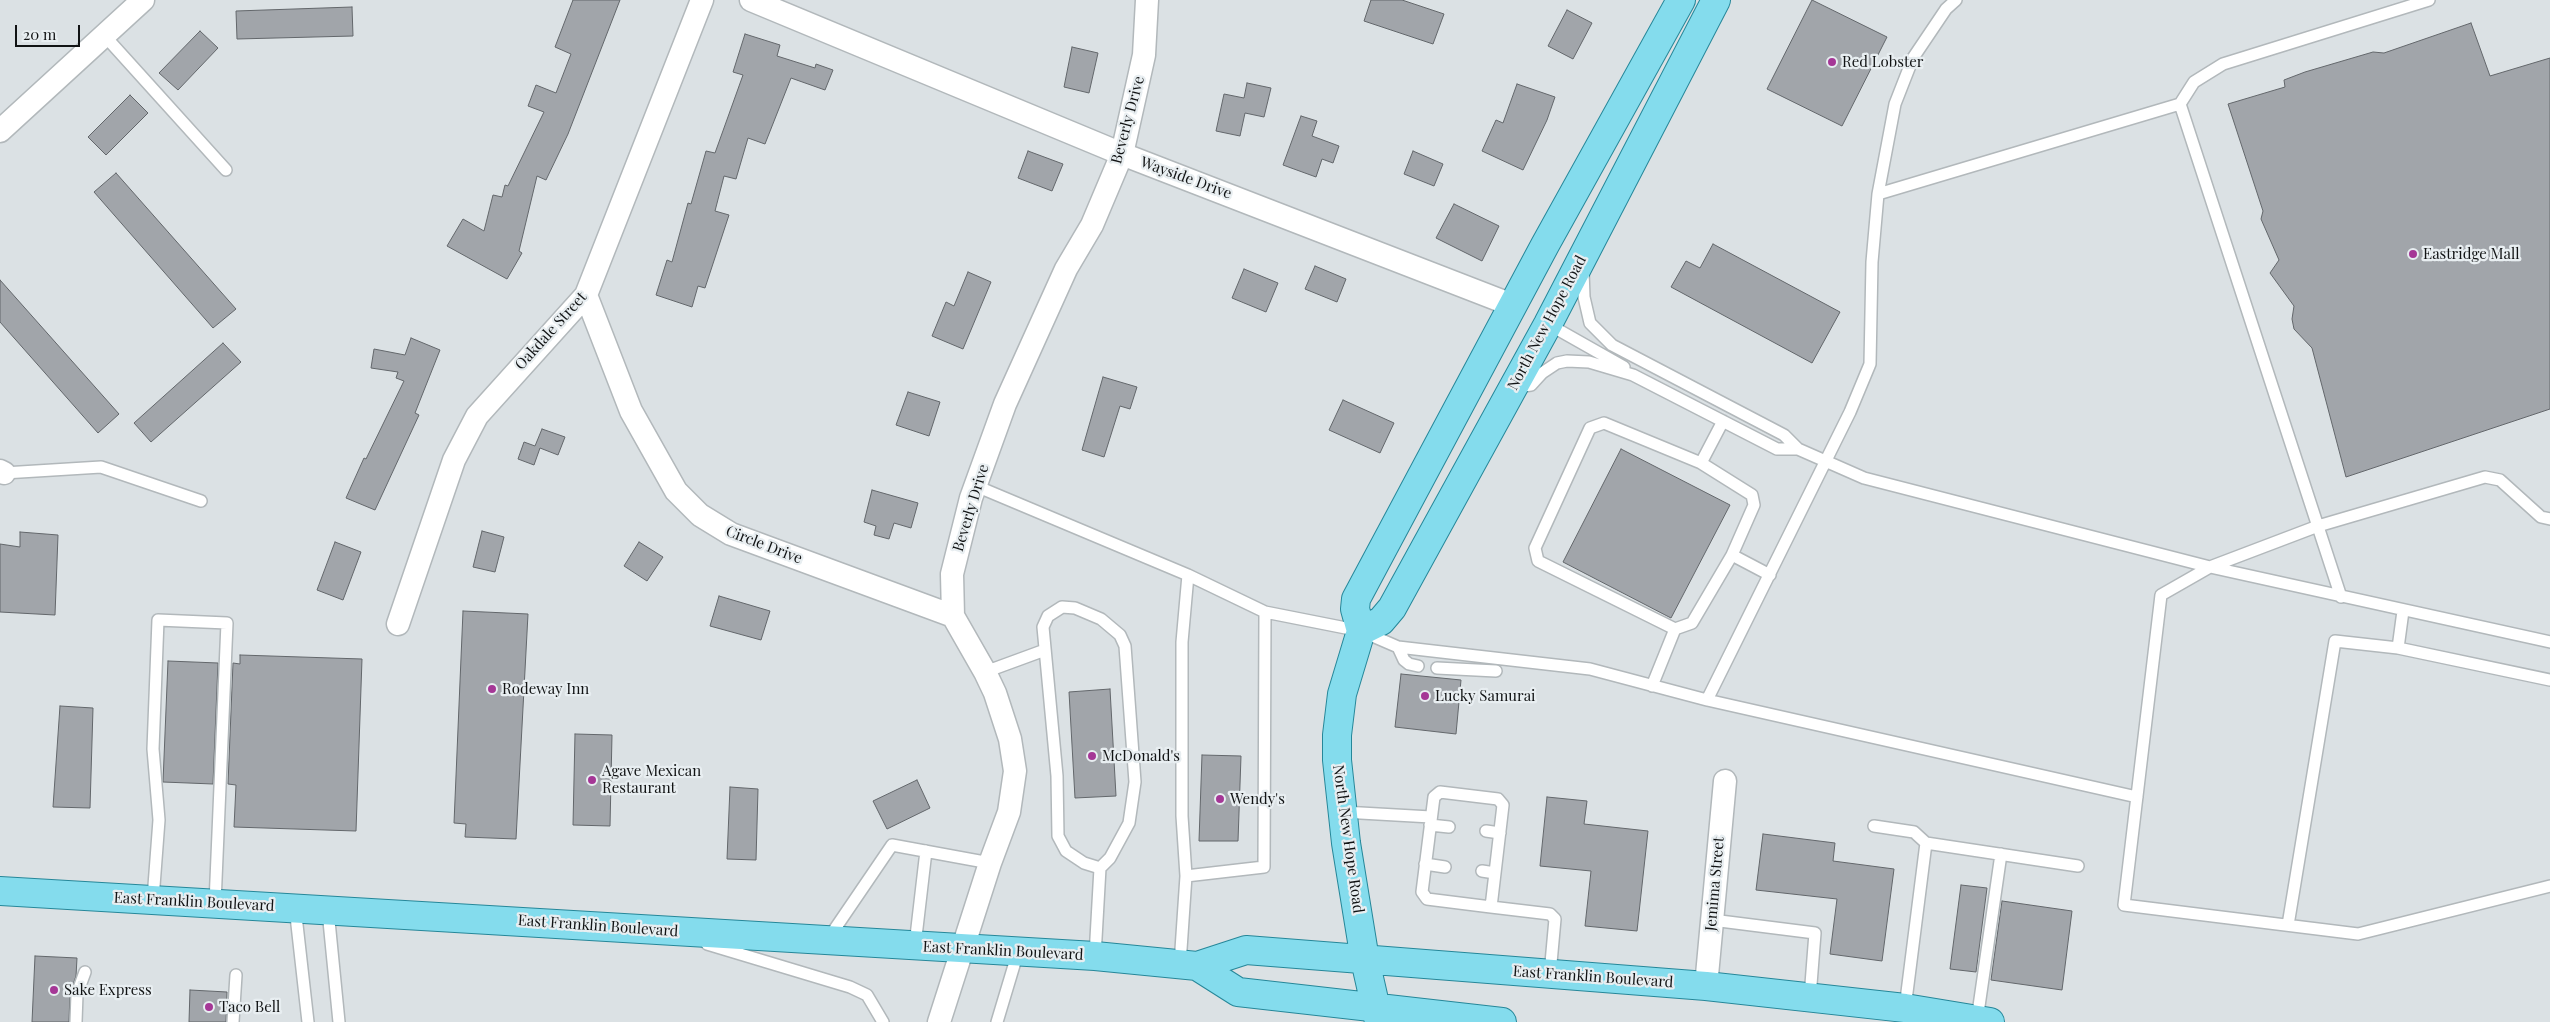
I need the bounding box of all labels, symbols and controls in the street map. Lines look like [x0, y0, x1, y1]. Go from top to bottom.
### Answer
scale bar [18, 15, 82, 47]
text: 20 m [23, 24, 56, 44]
place label: Red Lobster [1842, 53, 1924, 71]
marker: Red Lobster [1826, 56, 1838, 68]
street label: Beverly Drive [1108, 74, 1148, 166]
street label: Wayside Drive [1138, 153, 1234, 203]
place label: Eastridge Mall [2423, 245, 2520, 263]
marker: Eastridge Mall [2407, 248, 2419, 260]
street label: North New Hope Road [1504, 253, 1590, 393]
street label: Oakdale Street [511, 288, 591, 374]
street label: Beverly Drive [949, 462, 993, 554]
street label: Circle Drive [723, 522, 805, 568]
place label: Rodeway Inn [502, 680, 589, 698]
marker: Rodeway Inn [486, 683, 498, 695]
place label: Lucky Samurai [1435, 687, 1536, 705]
marker: Lucky Samurai [1419, 690, 1431, 702]
place label: McDonald's [1102, 747, 1180, 765]
marker: McDonald's [1086, 750, 1098, 762]
place label: Agave Mexican Restaurant [602, 762, 701, 797]
street label: North New Hope Road [1329, 764, 1367, 914]
marker: Agave Mexican Restaurant [586, 774, 598, 786]
place label: Wendy's [1230, 790, 1285, 808]
marker: Wendy's [1214, 793, 1226, 805]
street label: Jemima Street [1702, 836, 1728, 932]
street label: East Franklin Boulevard [113, 889, 275, 915]
street label: East Franklin Boulevard [517, 911, 679, 941]
street label: East Franklin Boulevard [922, 938, 1084, 964]
street label: East Franklin Boulevard [1512, 962, 1674, 992]
place label: Sake Express [64, 981, 152, 999]
marker: Sake Express [48, 984, 60, 996]
place label: Taco Bell [219, 998, 280, 1016]
marker: Taco Bell [203, 1001, 215, 1013]

